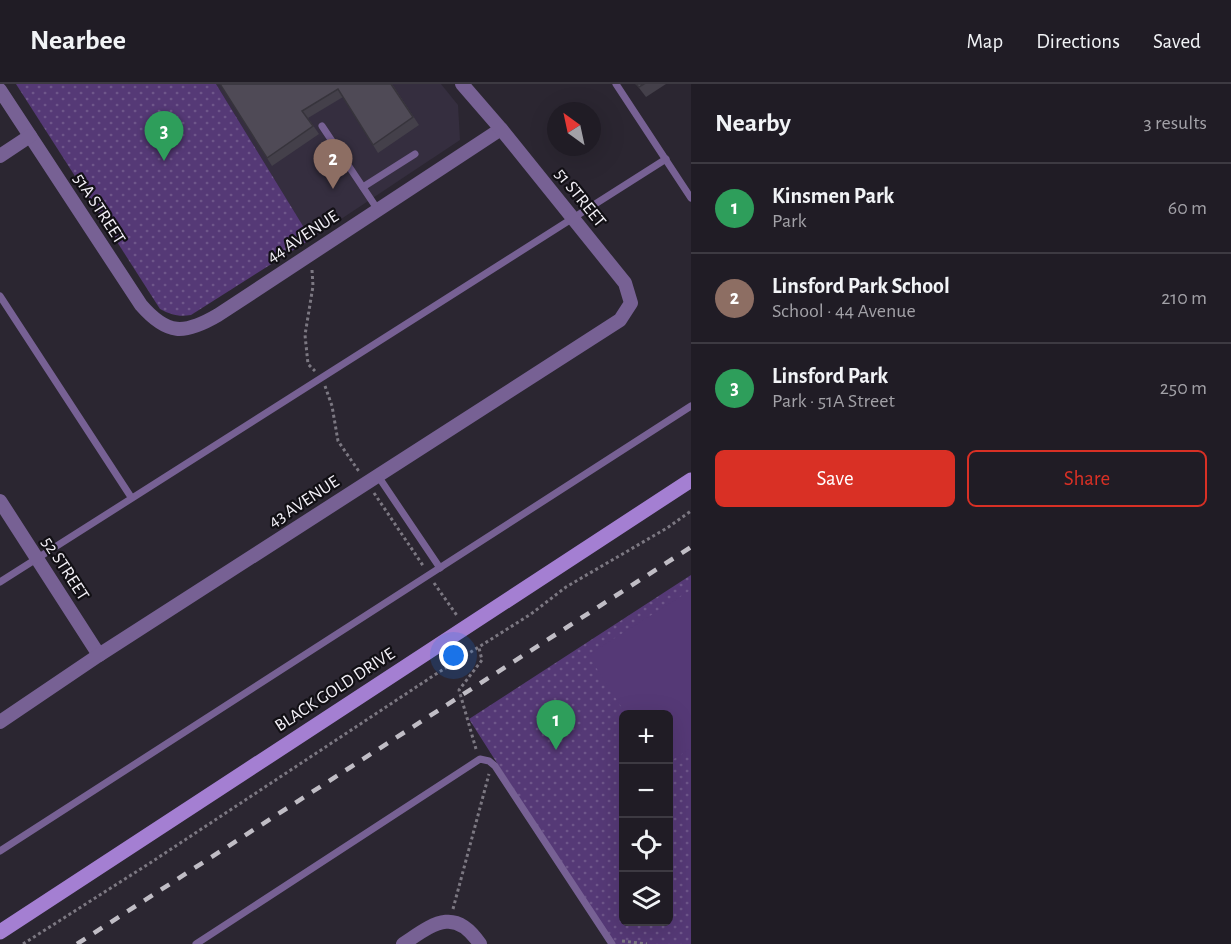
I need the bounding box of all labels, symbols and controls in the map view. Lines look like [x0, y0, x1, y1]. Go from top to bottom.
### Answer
text: Nearbee [30, 27, 126, 55]
text: Map [967, 31, 1003, 52]
text: Directions [1036, 31, 1120, 52]
text: Saved [1153, 31, 1201, 52]
north arrow [547, 102, 601, 156]
text: Nearby [715, 110, 791, 136]
pin: 3 [144, 112, 184, 161]
text: 3 results [1143, 113, 1207, 133]
pin: 2 [314, 140, 352, 189]
street label: 51 STREET [551, 165, 609, 231]
street label: 51A STREET [70, 170, 129, 248]
text: Kinsmen Park [772, 185, 894, 207]
text: 1 [731, 198, 738, 218]
text: 60 m [1168, 198, 1207, 218]
street label: 44 AVENUE [264, 207, 342, 267]
text: Park [772, 211, 807, 231]
text: Linsford Park School [772, 275, 950, 297]
text: 2 [730, 288, 739, 308]
text: 210 m [1161, 288, 1207, 308]
text: School · 44 Avenue [772, 301, 916, 321]
text: Linsford Park [772, 365, 888, 387]
text: 3 [730, 378, 739, 398]
text: 250 m [1160, 378, 1207, 398]
text: Park · 51A Street [772, 391, 895, 411]
button: Save [715, 450, 955, 507]
button: Share [967, 450, 1207, 507]
street label: 43 AVENUE [265, 472, 343, 531]
street label: 52 STREET [38, 534, 92, 604]
your location [439, 641, 468, 670]
street label: BLACK GOLD DRIVE [272, 644, 398, 735]
pin: 1 [536, 700, 576, 750]
map controls [619, 710, 673, 926]
button: + [619, 710, 673, 764]
button: − [619, 764, 673, 818]
button: locate [619, 818, 673, 872]
button: layers [619, 872, 673, 926]

